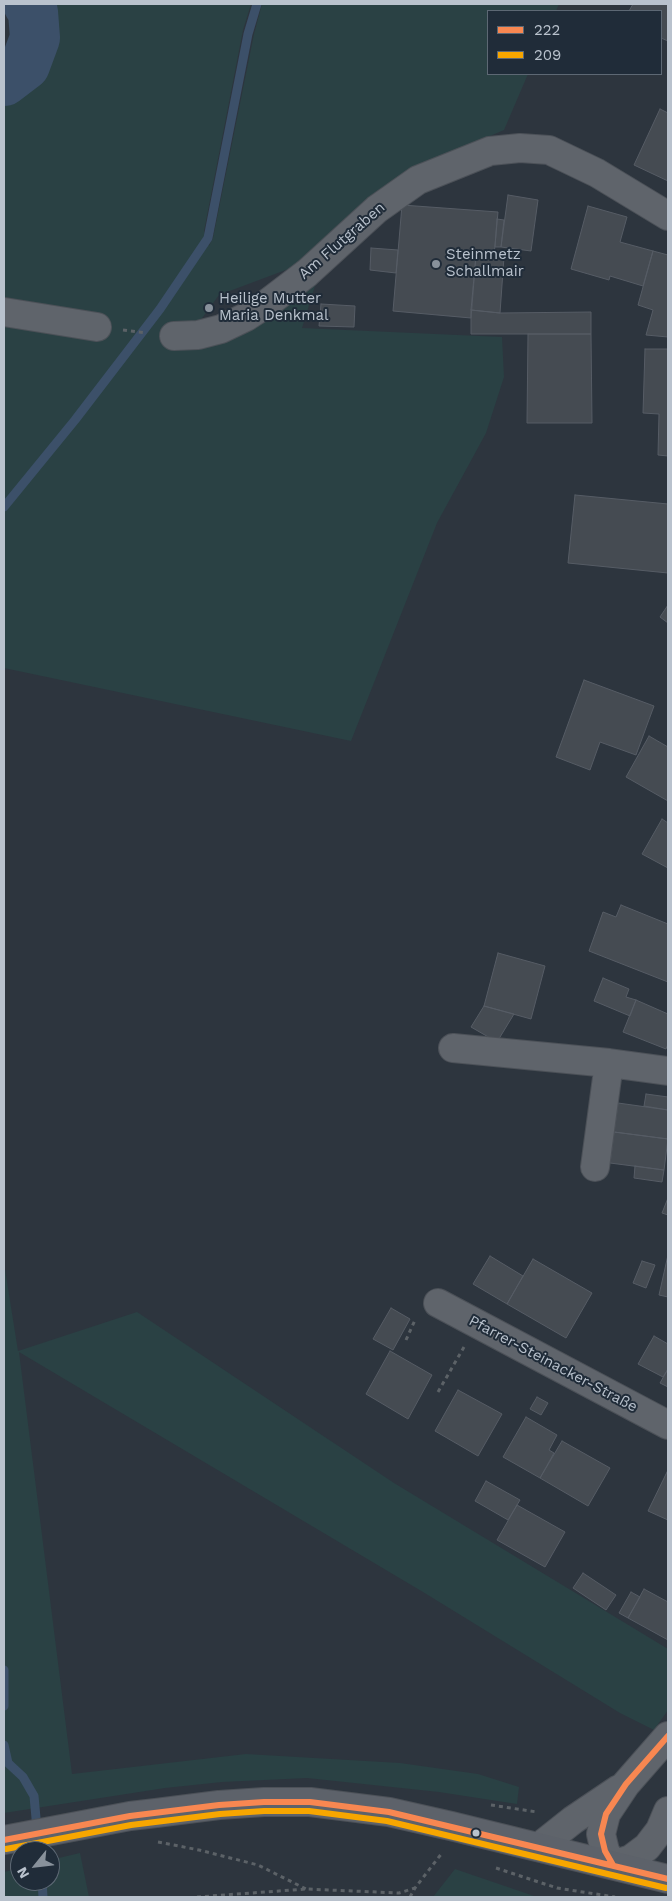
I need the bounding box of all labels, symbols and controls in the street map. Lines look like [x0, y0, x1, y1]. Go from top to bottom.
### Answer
legend [487, 10, 662, 75]
text: 222 [534, 21, 560, 39]
text: 209 [534, 46, 561, 64]
street label: Am Flutgraben [295, 199, 389, 283]
place label: Steinmetz Schallmair [446, 246, 524, 281]
marker: Steinmetz Schallmair [430, 258, 442, 270]
place label: Heilige Mutter Maria Denkmal [219, 290, 329, 325]
marker: Heilige Mutter Maria Denkmal [203, 302, 215, 314]
street label: Pfarrer-Steinacker-Straße [466, 1312, 640, 1416]
unlabelled marker [471, 1828, 481, 1838]
north arrow [10, 1841, 60, 1891]
text: N [13, 1864, 32, 1881]

